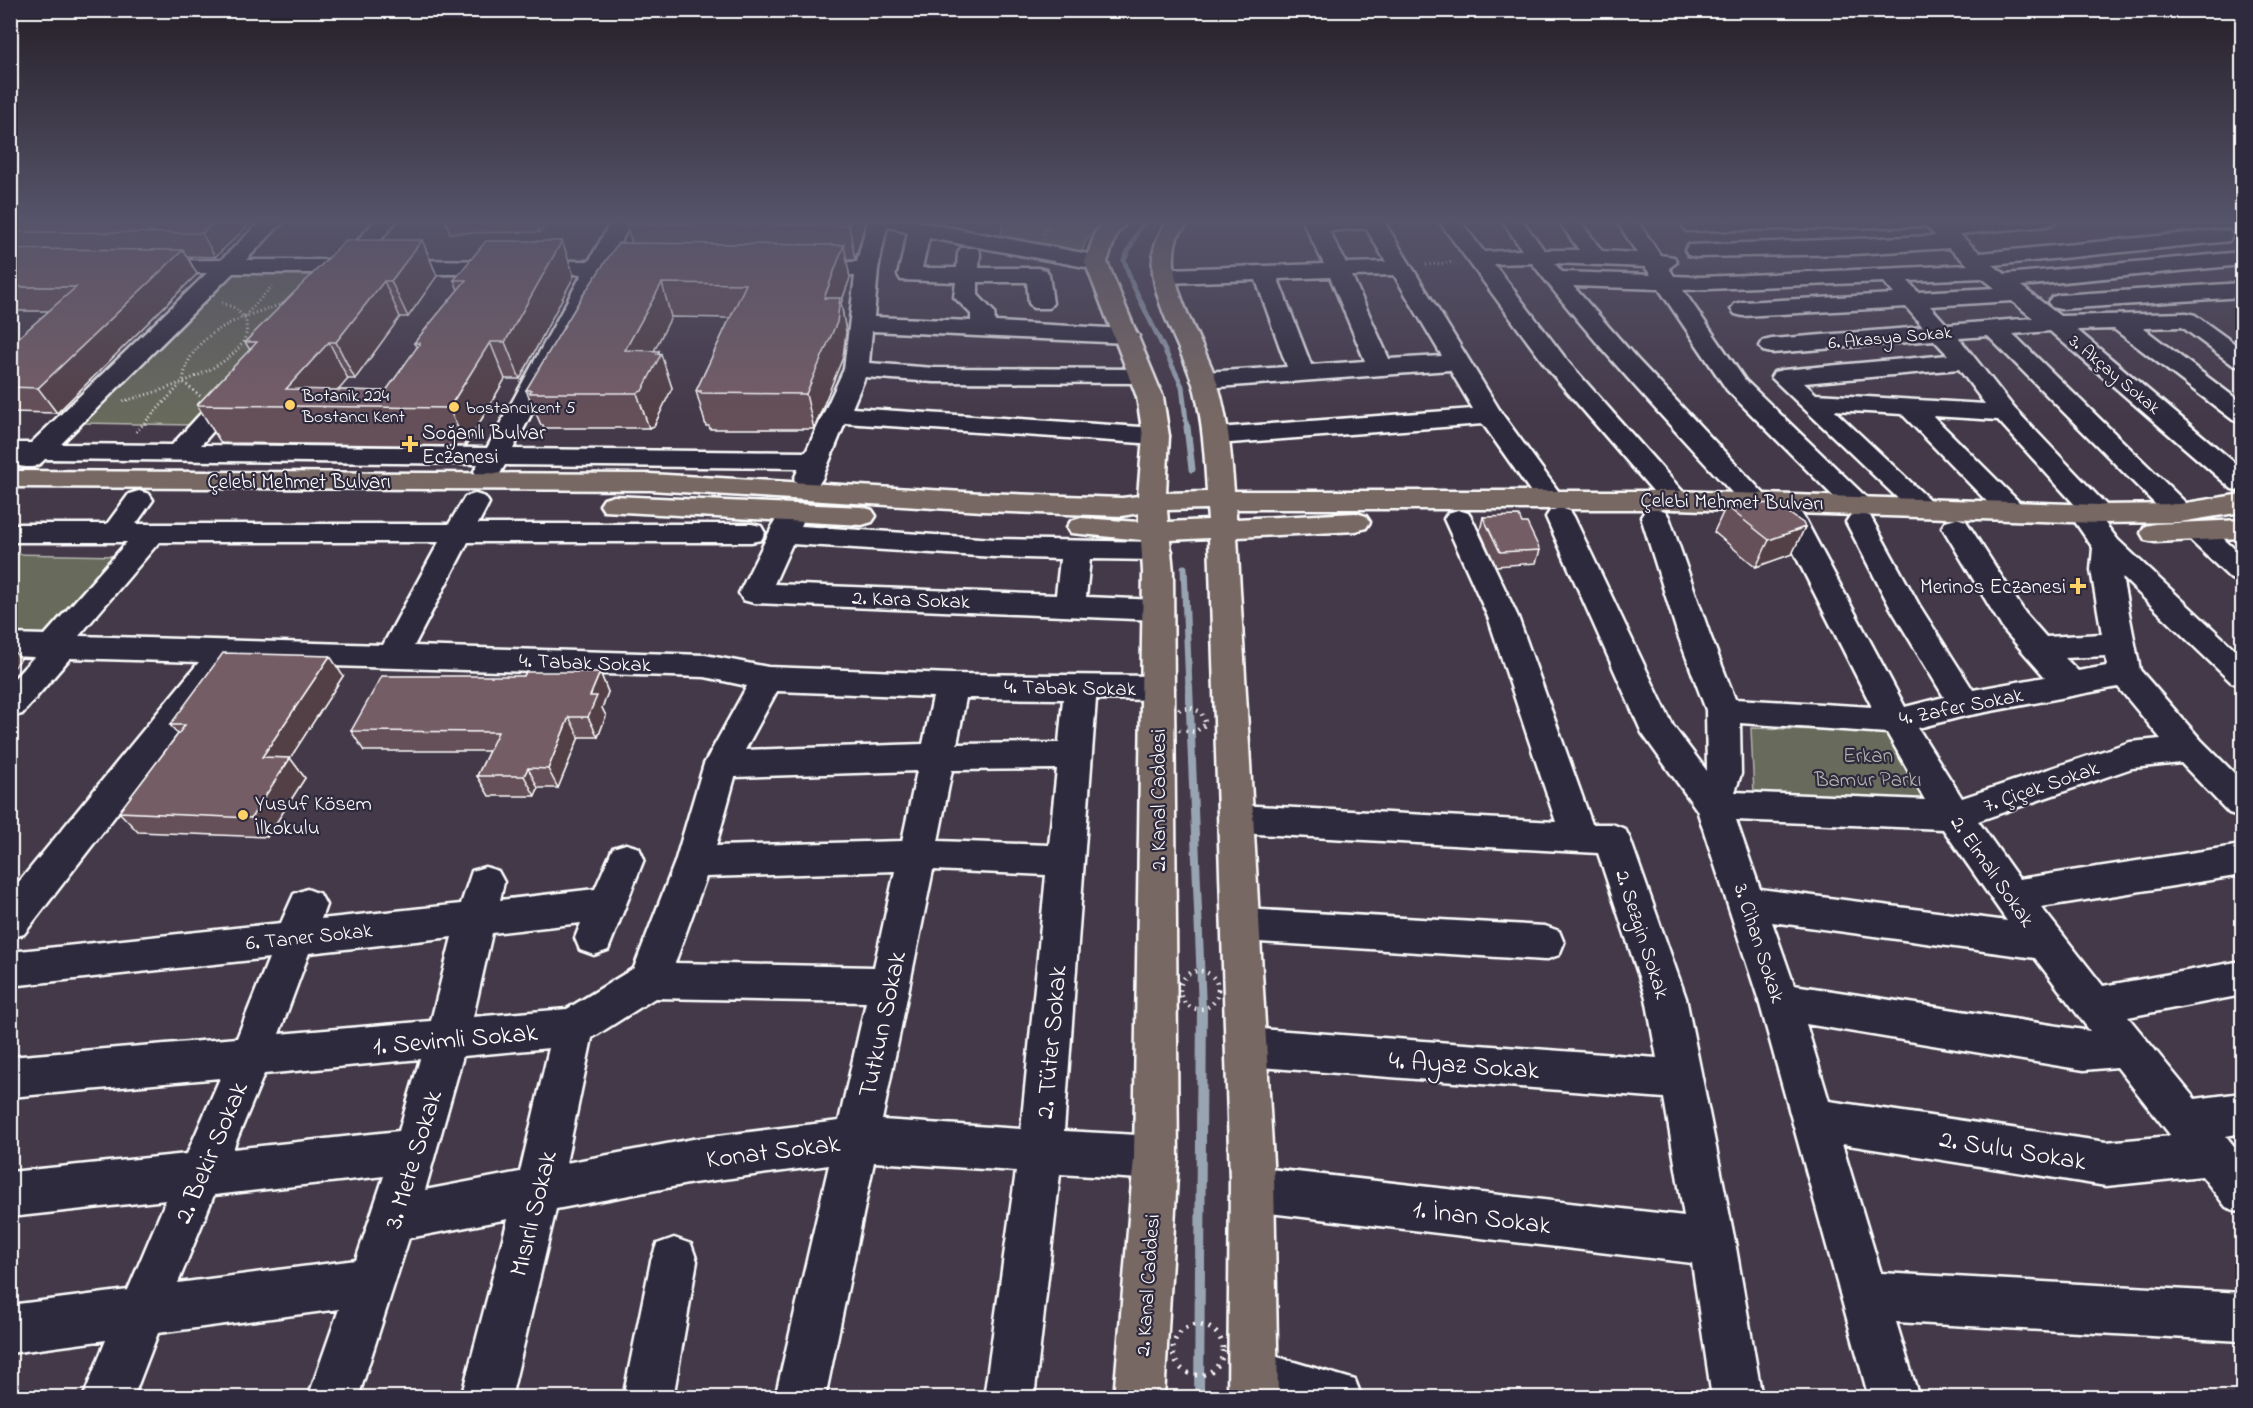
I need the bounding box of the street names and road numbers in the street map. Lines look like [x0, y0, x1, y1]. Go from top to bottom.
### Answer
street label: 6. Akasya Sokak [1827, 321, 1953, 357]
street label: 3. Akçay Sokak [2062, 329, 2165, 422]
street label: Çelebi Mehmet Bulvarı [207, 468, 391, 498]
street label: Çelebi Mehmet Bulvarı [1640, 486, 1824, 520]
street label: 2. Kara Sokak [851, 584, 971, 618]
street label: 4. Tabak Sokak [518, 647, 652, 681]
street label: 4. Tabak Sokak [1004, 673, 1137, 705]
street label: 4. Zafer Sokak [1897, 681, 2027, 735]
street label: 2. Kanal Caddesi [1145, 729, 1175, 871]
street label: 7. Çiçek Sokak [1980, 754, 2104, 822]
street label: 2. Elmalı Sokak [1942, 810, 2041, 935]
street label: 2. Sezgin Sokak [1604, 866, 1676, 1004]
street label: 3. Cihan Sokak [1725, 880, 1792, 1008]
street label: 6. Taner Sokak [244, 916, 375, 960]
street label: Tutkun Sokak [850, 947, 918, 1101]
street label: 2. Tüter Sokak [1027, 963, 1079, 1121]
street label: 1. Sevimli Sokak [371, 1015, 540, 1067]
street label: 4. Ayaz Sokak [1387, 1043, 1541, 1091]
street label: 2. Bekir Sokak [166, 1076, 260, 1230]
street label: 3. Mete Sokak [376, 1085, 454, 1234]
street label: 2. Sulu Sokak [1936, 1122, 2089, 1182]
street label: Konat Sokak [704, 1126, 843, 1180]
street label: Mısırlı Sokak [501, 1146, 569, 1281]
street label: 1. İnan Sokak [1411, 1192, 1553, 1246]
street label: 2. Kanal Caddesi [1129, 1213, 1169, 1357]

